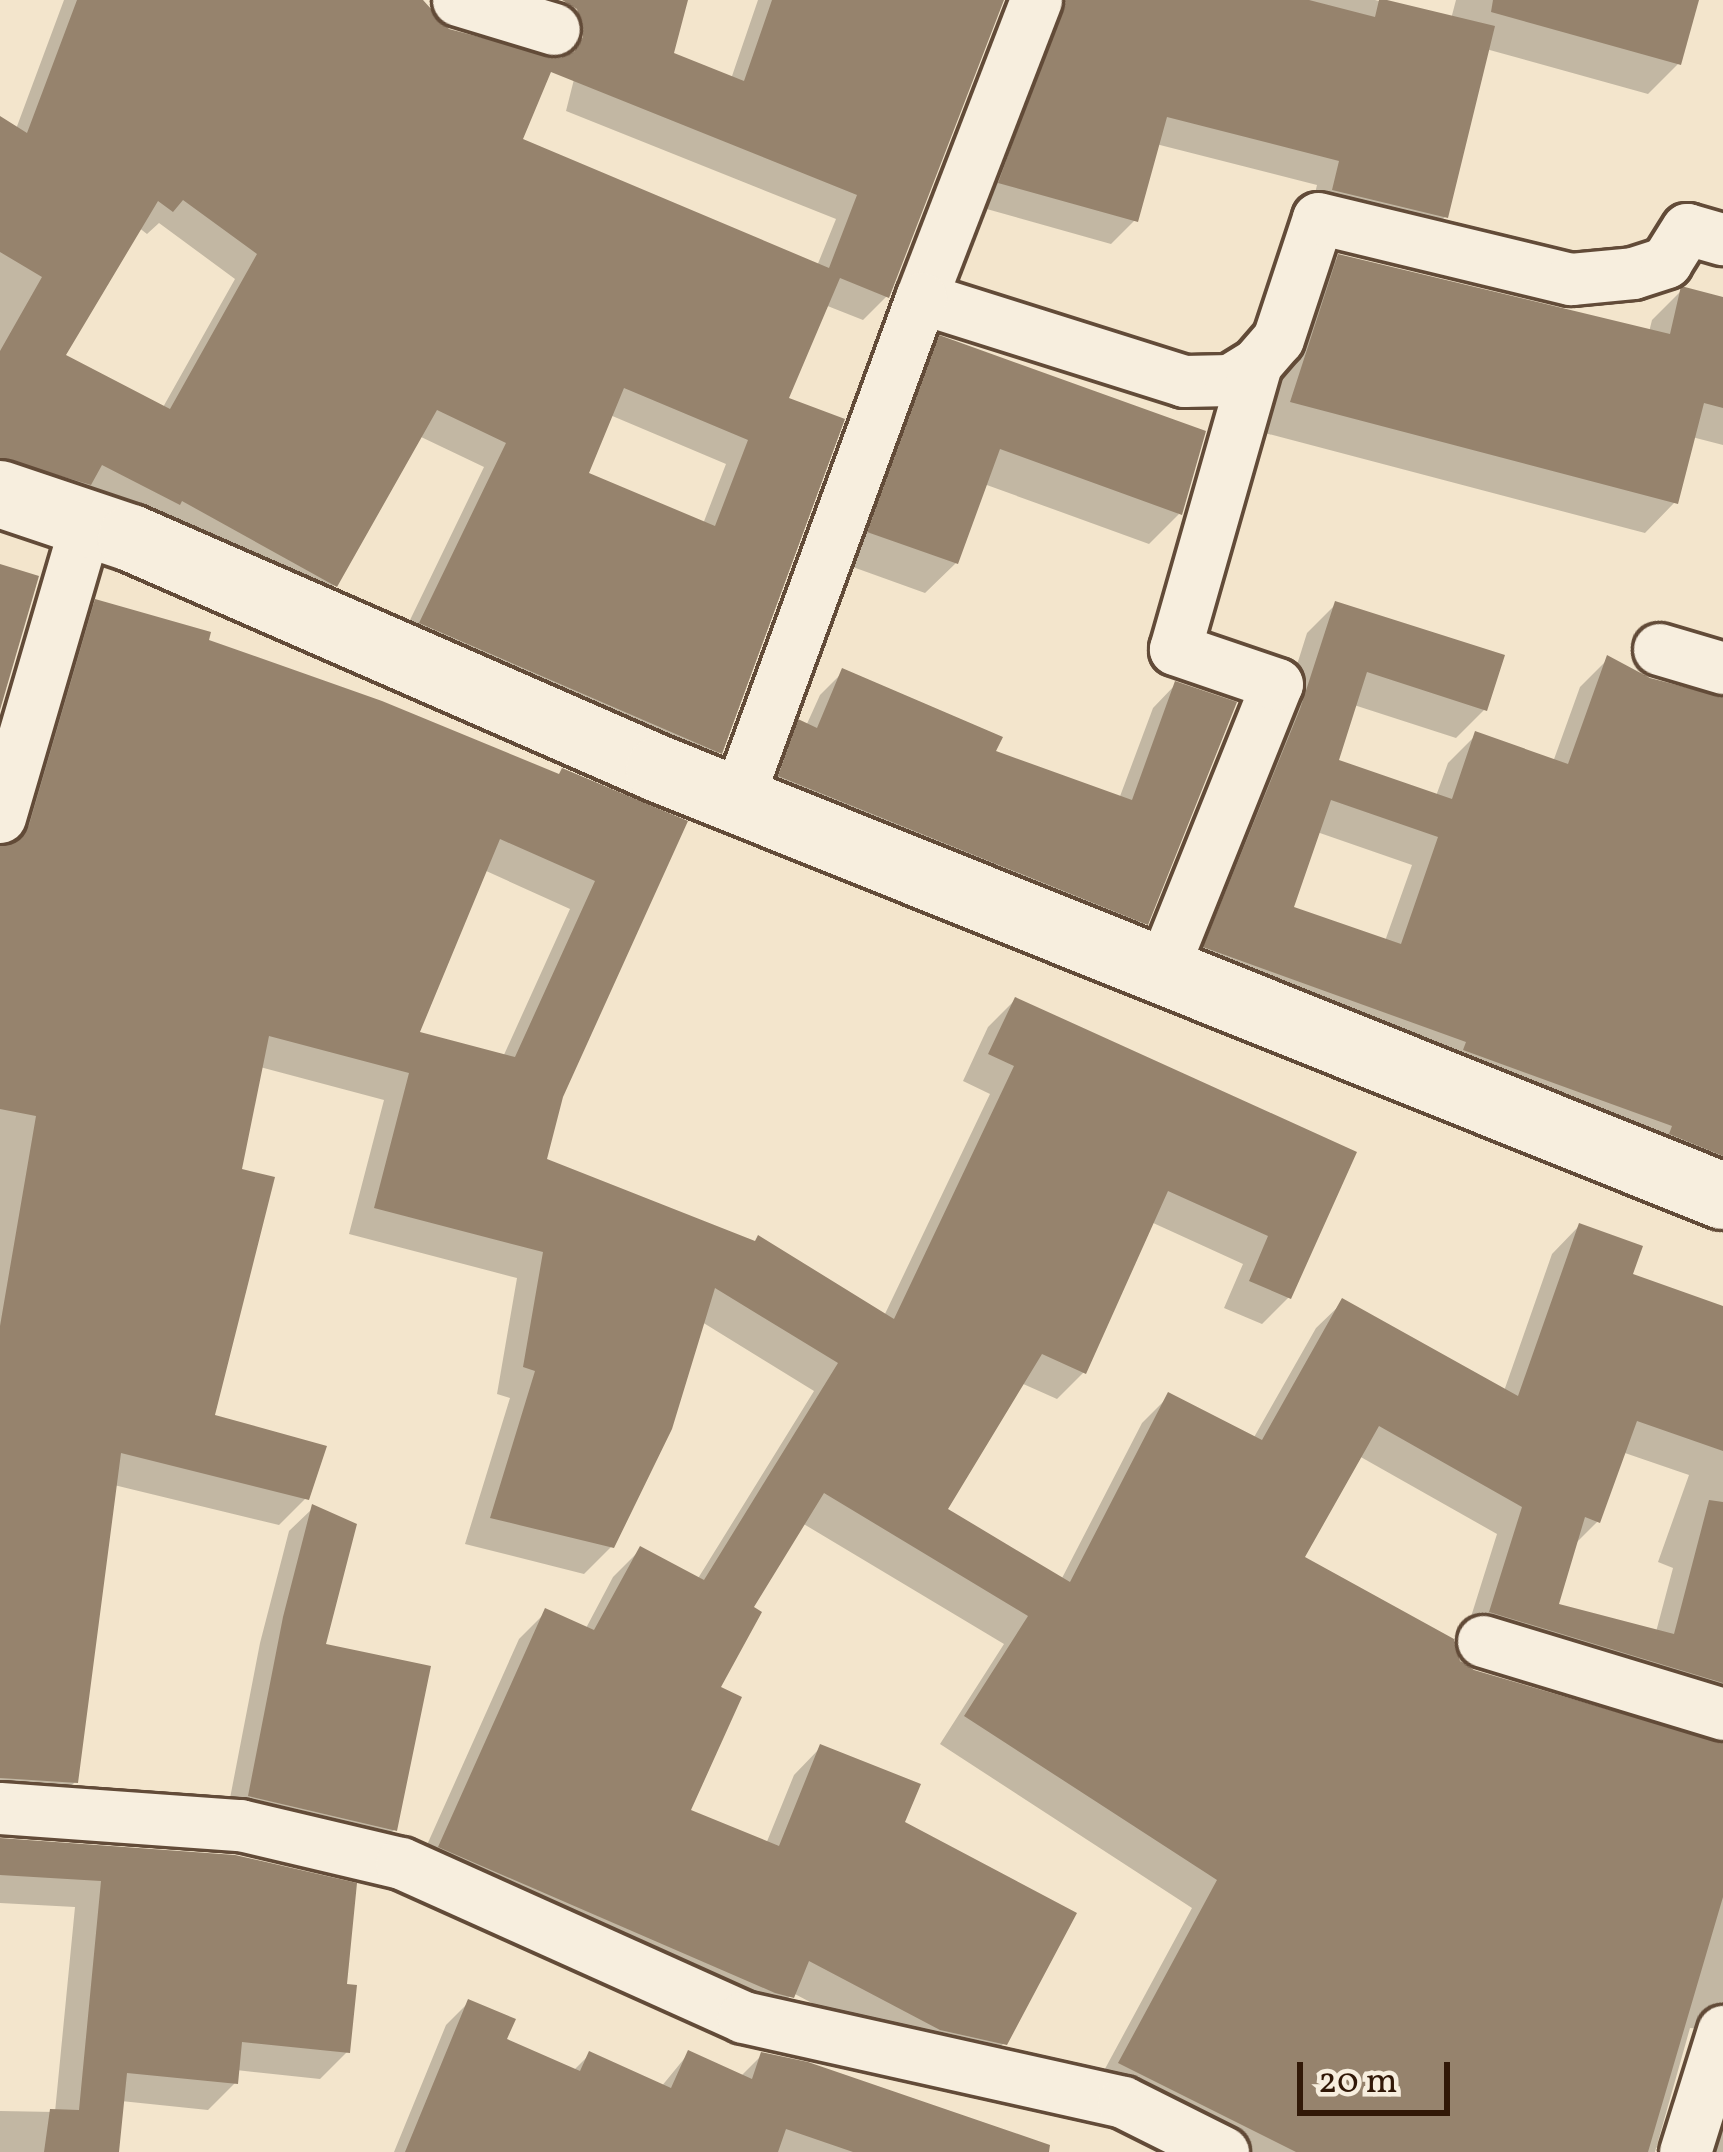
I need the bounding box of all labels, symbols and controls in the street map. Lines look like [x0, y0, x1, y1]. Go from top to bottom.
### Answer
scale bar [1303, 2038, 1456, 2112]
text: 20 m [1318, 2058, 1398, 2108]

